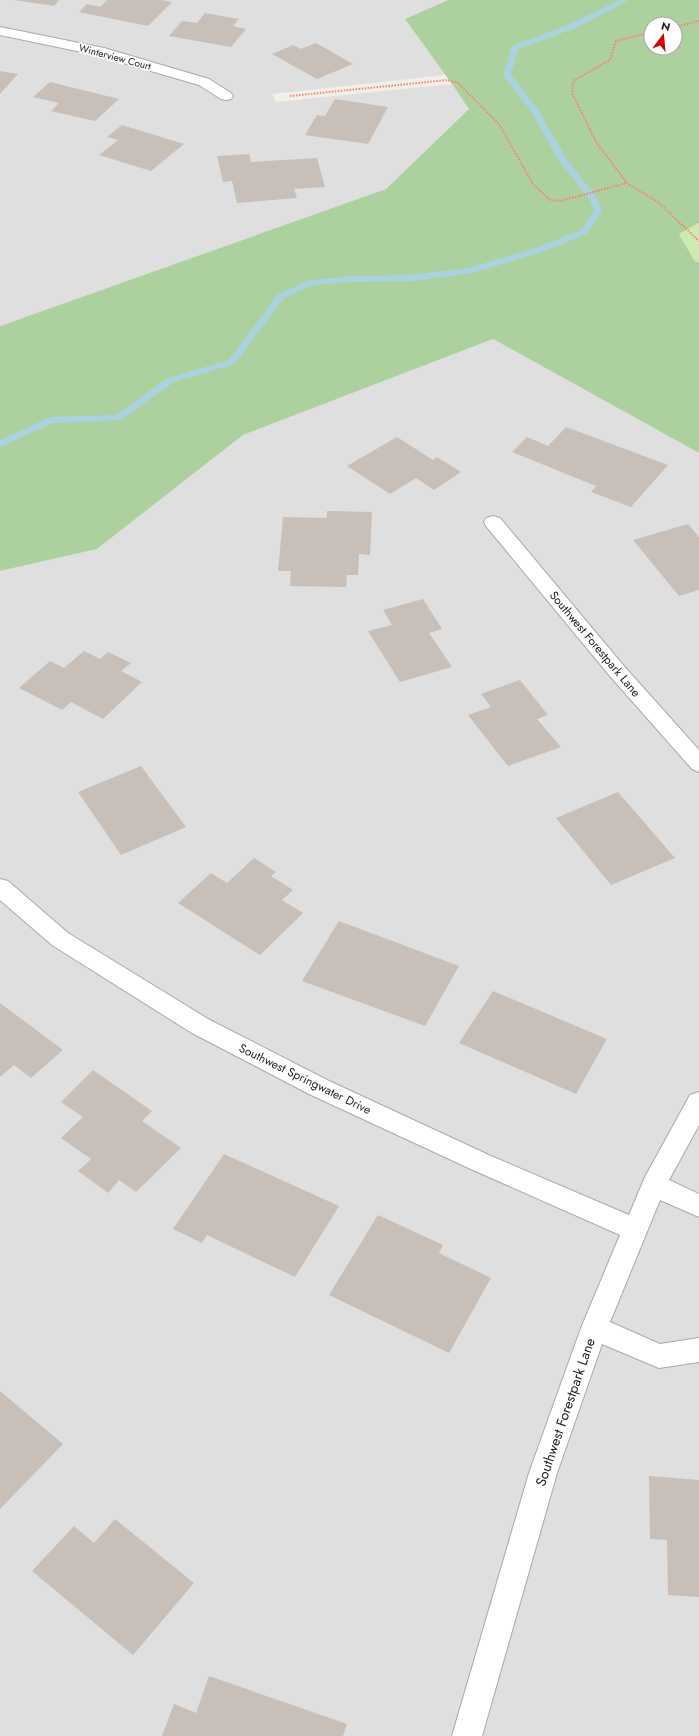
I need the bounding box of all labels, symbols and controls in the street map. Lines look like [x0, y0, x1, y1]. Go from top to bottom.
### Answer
north arrow [643, 16, 683, 56]
text: N [659, 17, 672, 35]
street label: Winterview Court [77, 40, 153, 74]
street label: Southwest Forestpark Lane [545, 587, 645, 701]
street label: Southwest Springwater Drive [236, 1039, 374, 1119]
street label: Southwest Forestpark Lane [530, 1335, 600, 1489]

